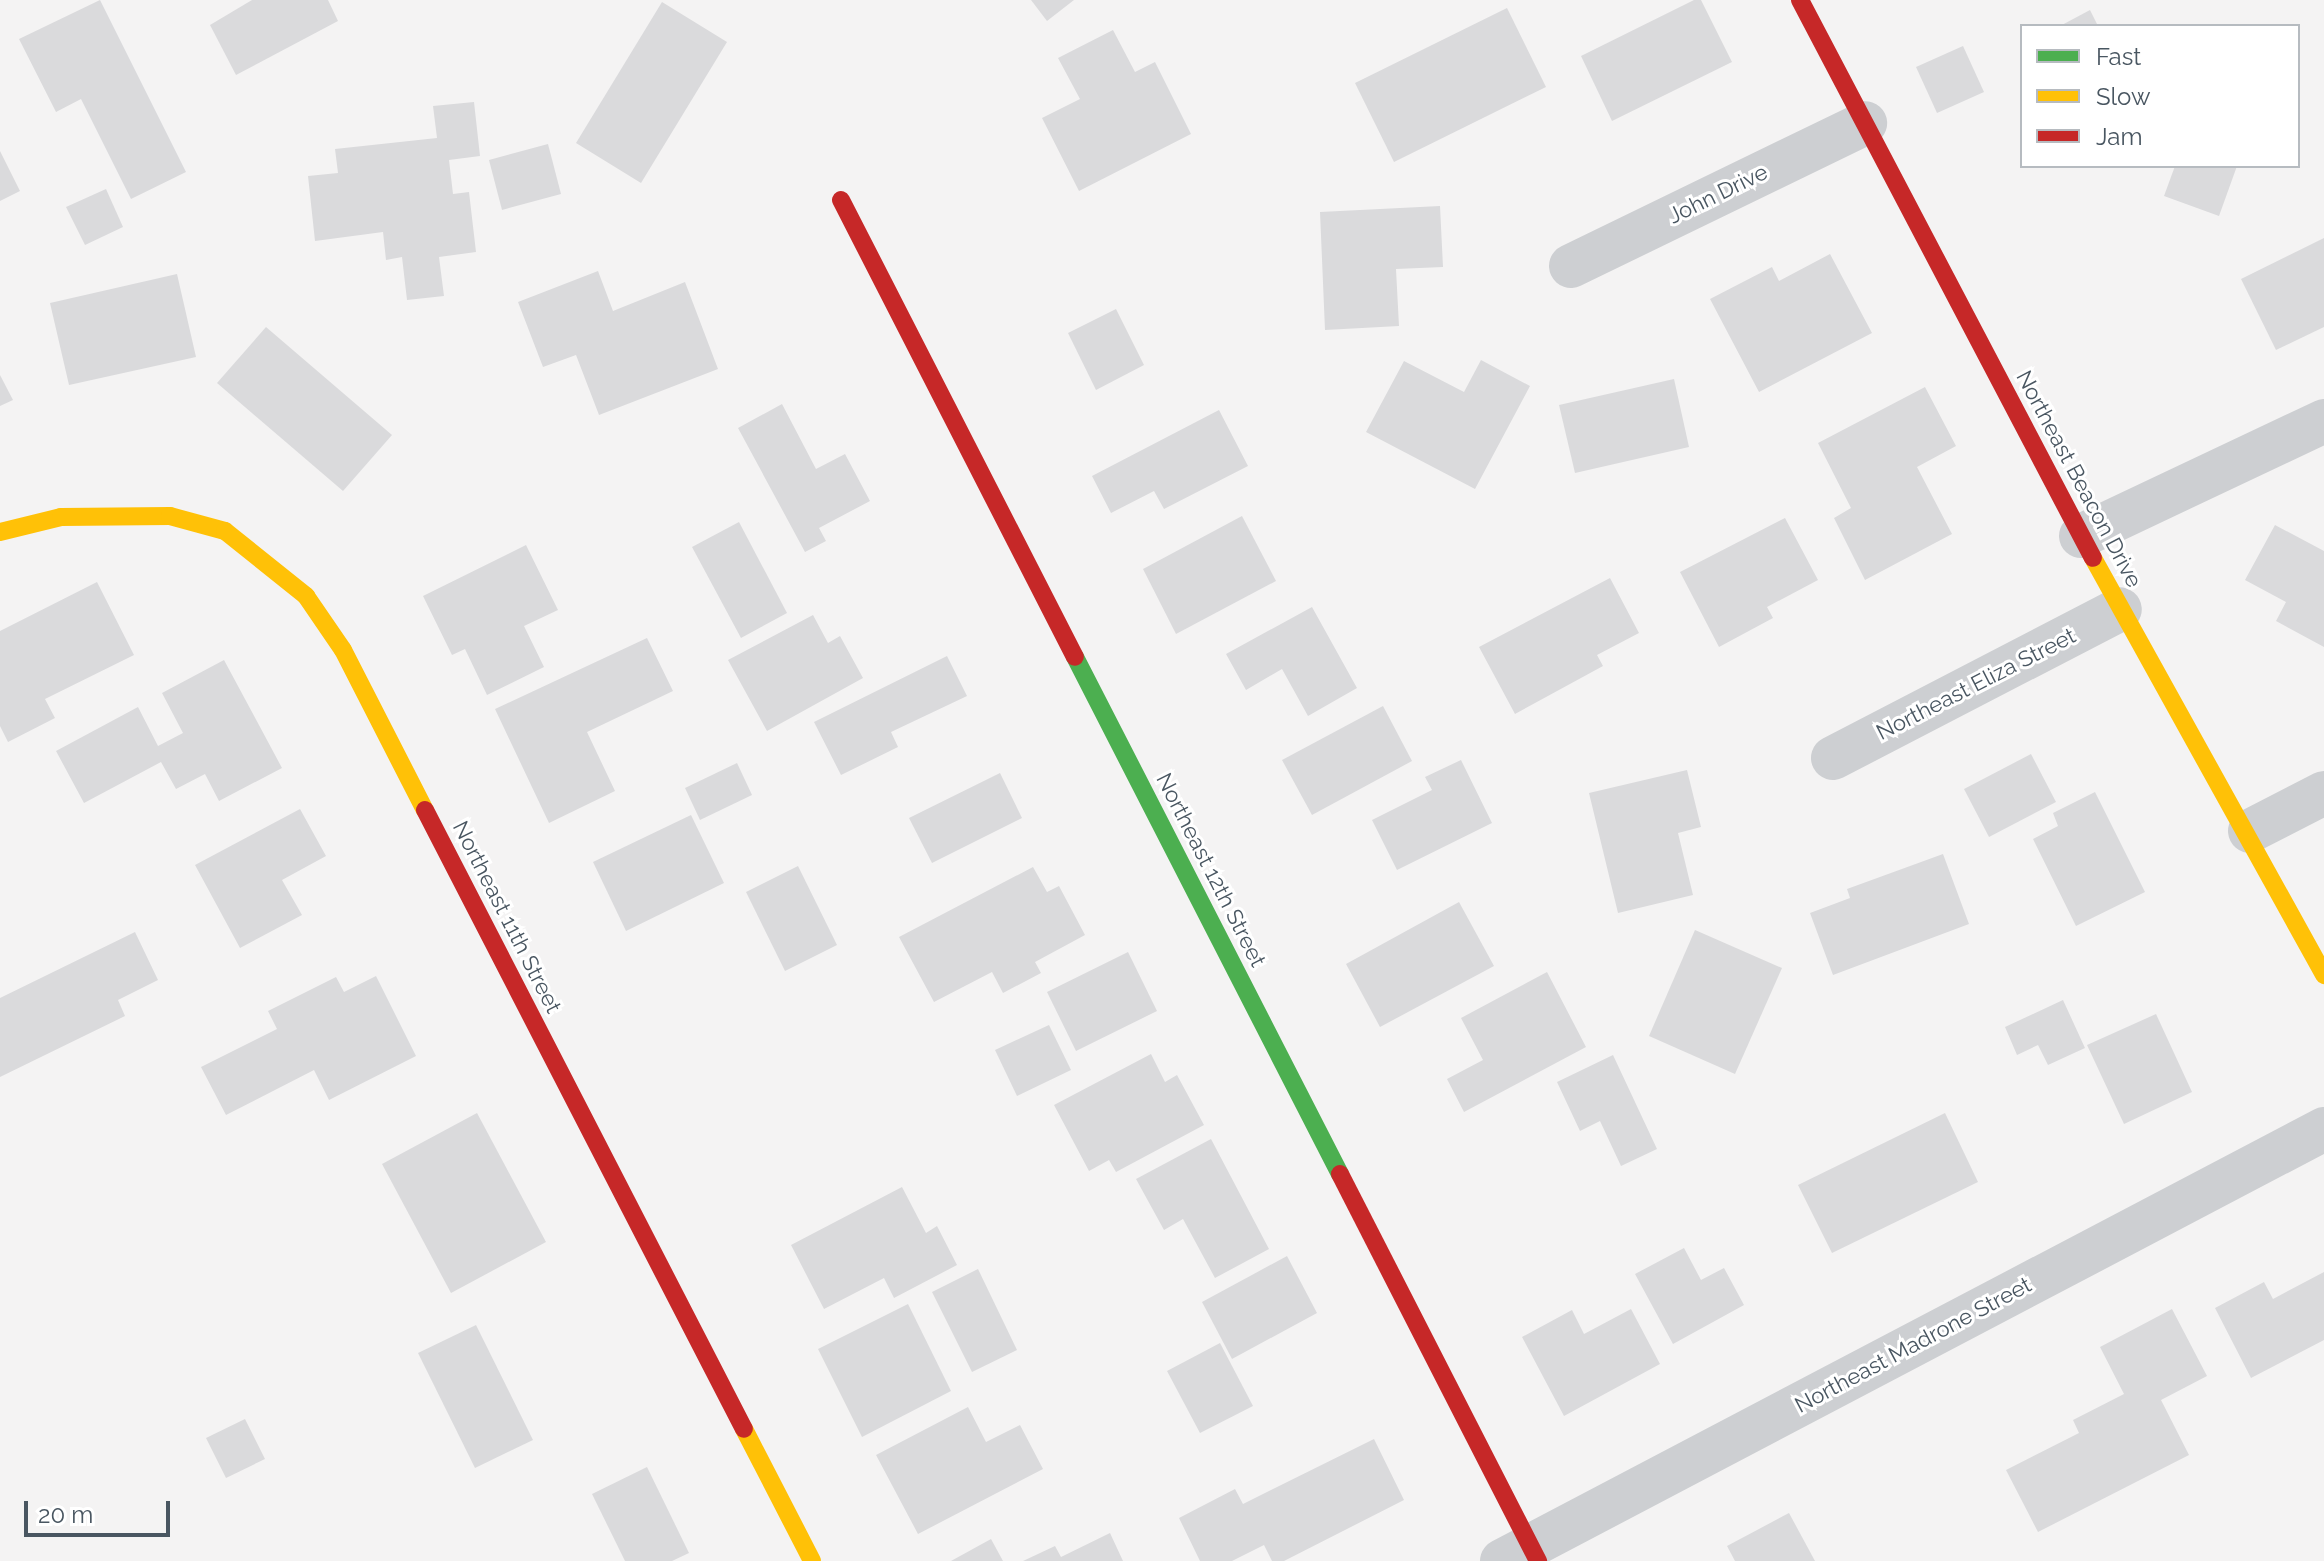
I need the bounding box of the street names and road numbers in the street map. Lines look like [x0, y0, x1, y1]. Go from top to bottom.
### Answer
street label: John Drive [1664, 159, 1772, 229]
street label: Northeast Beacon Drive [2011, 366, 2147, 592]
street label: Northeast Eliza Street [1872, 622, 2080, 746]
street label: Northeast 12th Street [1151, 769, 1271, 971]
street label: Northeast 11th Street [447, 817, 567, 1017]
street label: Northeast Madrone Street [1790, 1271, 2036, 1419]

